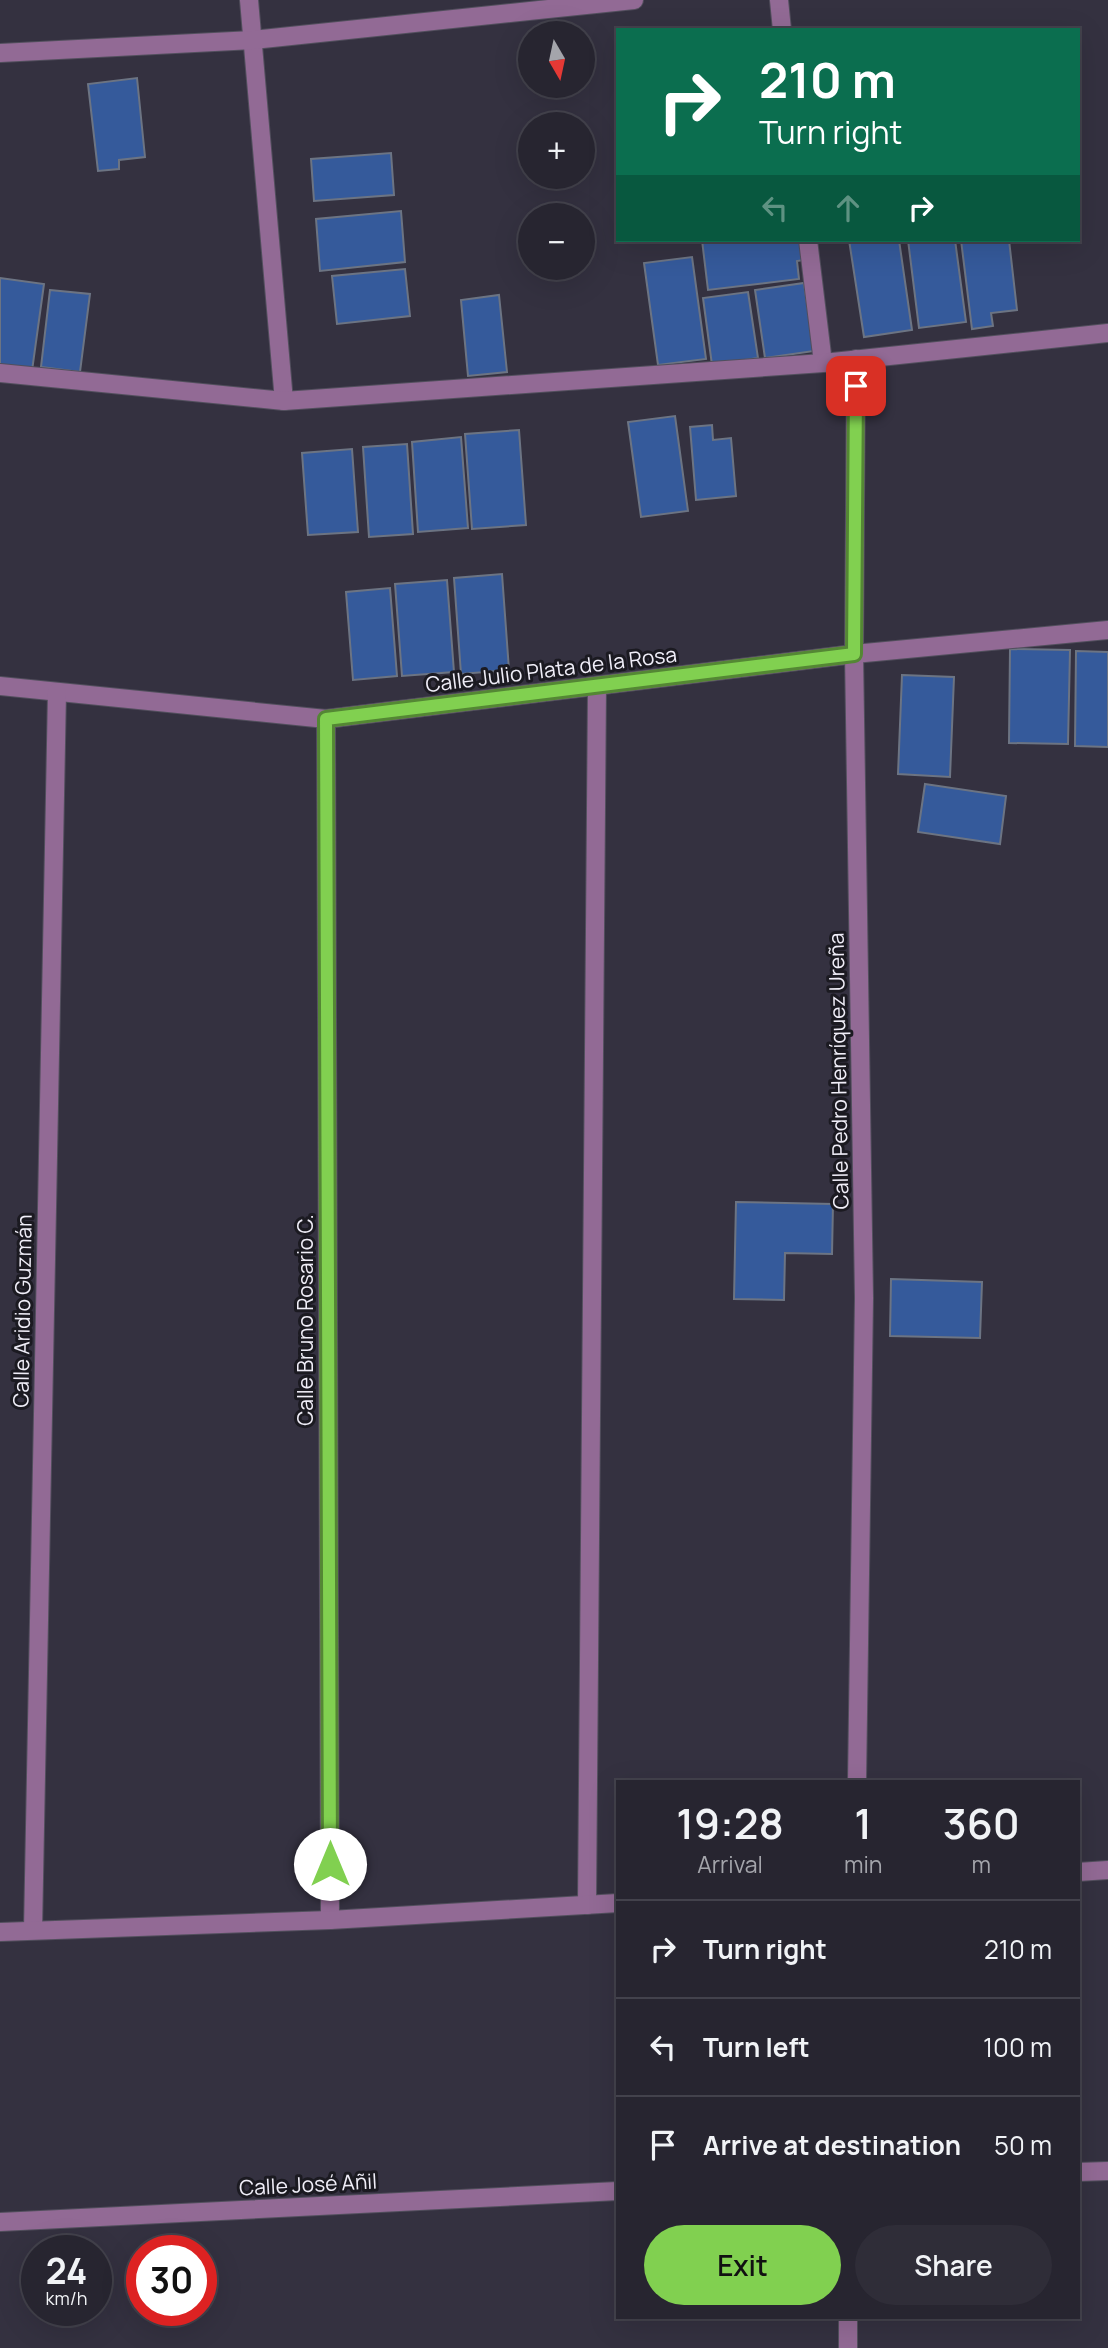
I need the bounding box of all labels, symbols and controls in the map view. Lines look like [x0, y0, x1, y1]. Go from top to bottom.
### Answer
north arrow [518, 21, 595, 98]
map controls [518, 21, 595, 280]
text: 210 m [759, 46, 896, 113]
icon: right [644, 56, 735, 147]
text: Turn right [759, 110, 902, 154]
button: + [518, 112, 595, 189]
icon: left [756, 189, 794, 227]
icon: ahead [829, 189, 867, 227]
icon: right [902, 189, 940, 227]
button: − [518, 203, 595, 280]
pin [826, 356, 886, 416]
icon: arrive [837, 367, 875, 405]
street label: Calle Julio Plata de la Rosa [424, 640, 678, 698]
street label: Calle Pedro Henríquez Ureña [822, 932, 854, 1210]
street label: Calle Aridio Guzmán [6, 1214, 38, 1408]
street label: Calle Bruno Rosario C. [291, 1214, 319, 1426]
text: 19:28 [676, 1794, 784, 1852]
text: 1 [854, 1794, 872, 1852]
text: 360 [943, 1794, 1020, 1852]
position arrow [293, 1827, 367, 1901]
text: Arrival [697, 1848, 763, 1880]
text: min [844, 1848, 882, 1880]
text: m [971, 1848, 991, 1880]
icon: right [644, 1930, 682, 1968]
text: Turn right [703, 1931, 827, 1967]
text: 210 m [984, 1931, 1052, 1967]
icon: left [644, 2028, 682, 2066]
text: Turn left [703, 2029, 810, 2065]
text: 100 m [983, 2029, 1052, 2065]
icon: arrive [644, 2126, 682, 2164]
text: Arrive at destination [703, 2127, 961, 2163]
text: 50 m [994, 2127, 1052, 2163]
street label: Calle José Añil [238, 2166, 378, 2202]
button: Exit [644, 2225, 841, 2305]
button: Share [855, 2225, 1052, 2305]
speed limit sign: 30 [126, 2235, 217, 2326]
text: 24 [46, 2247, 87, 2295]
text: km/h [46, 2286, 87, 2310]

